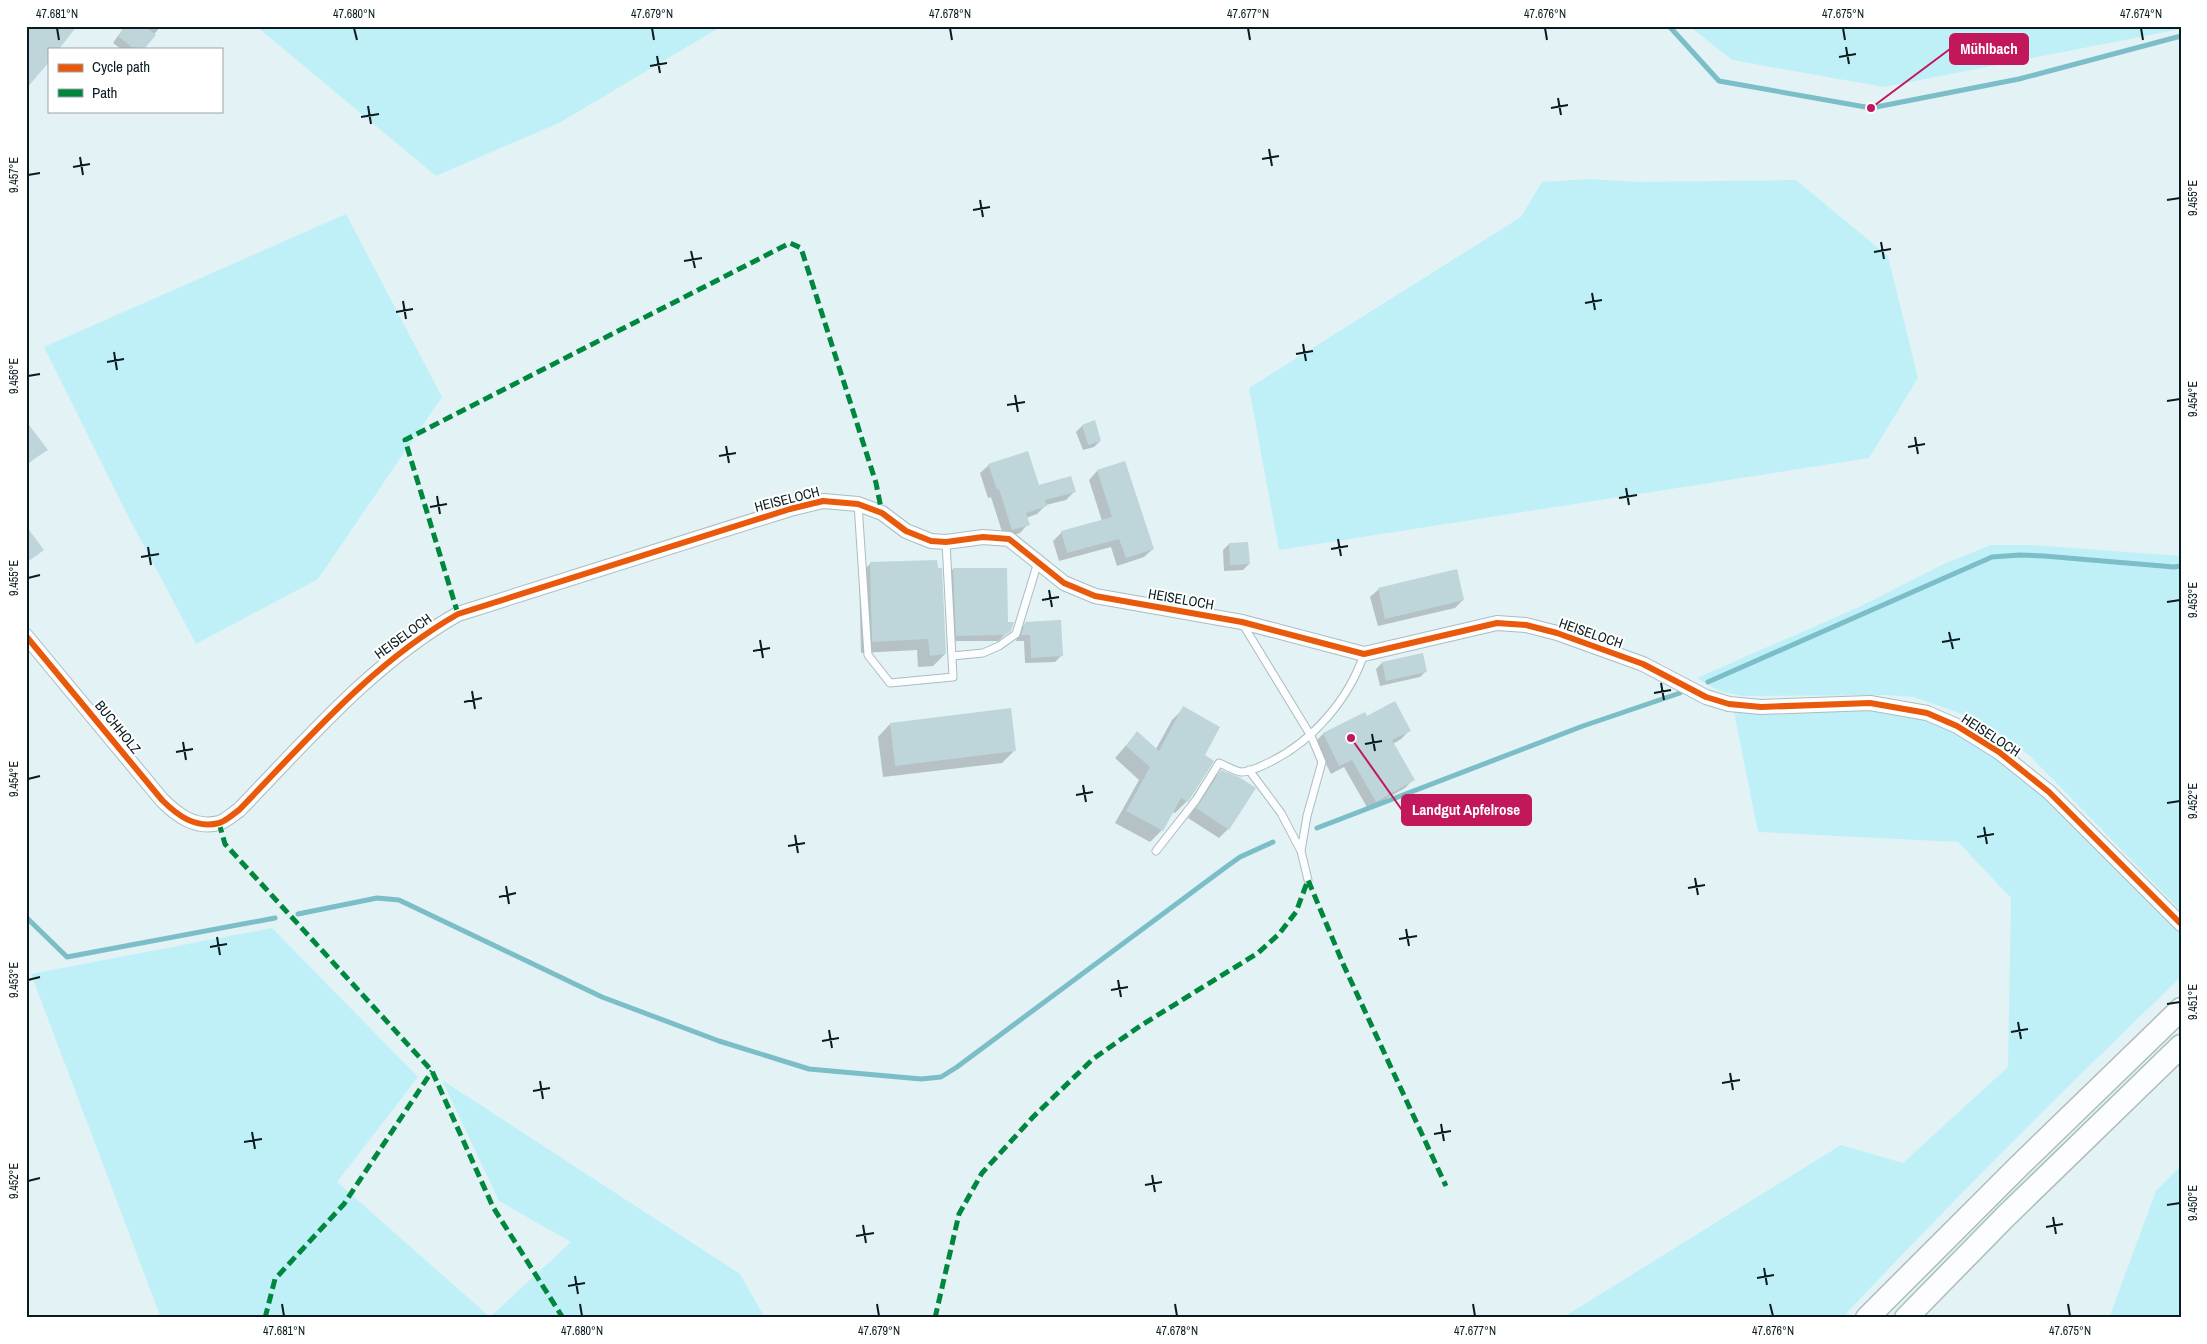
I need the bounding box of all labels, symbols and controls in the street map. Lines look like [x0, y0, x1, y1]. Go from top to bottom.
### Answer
text: 47.681°N [36, 6, 78, 22]
text: 47.680°N [333, 6, 375, 22]
text: 47.679°N [631, 6, 673, 22]
text: 47.678°N [929, 6, 971, 22]
text: 47.677°N [1227, 6, 1269, 22]
text: 47.676°N [1524, 6, 1566, 22]
text: 47.675°N [1822, 6, 1864, 22]
text: 47.674°N [2120, 6, 2162, 22]
callout: Mühlbach [1950, 34, 2028, 64]
text: Mühlbach [1960, 38, 2018, 59]
legend [48, 48, 222, 112]
text: Cycle path [92, 56, 150, 77]
text: Path [92, 82, 117, 103]
text: 9.457°E [6, 157, 22, 193]
text: 9.455°E [2185, 180, 2201, 216]
text: 9.456°E [6, 358, 22, 394]
text: 9.454°E [2185, 381, 2201, 417]
street label: HEISELOCH [753, 482, 821, 516]
text: 9.455°E [6, 560, 22, 596]
text: 9.453°E [2185, 582, 2201, 618]
street label: HEISELOCH [1147, 584, 1215, 614]
street label: HEISELOCH [371, 609, 435, 663]
street label: HEISELOCH [1557, 614, 1625, 652]
street label: BUCHHOLZ [91, 697, 145, 757]
street label: HEISELOCH [1958, 709, 2024, 761]
text: 9.454°E [6, 761, 22, 797]
text: 9.452°E [2185, 783, 2201, 819]
callout: Landgut Apfelrose [1402, 795, 1531, 825]
text: Landgut Apfelrose [1412, 799, 1520, 820]
text: 9.453°E [6, 962, 22, 998]
text: 9.451°E [2185, 984, 2201, 1020]
text: 9.452°E [6, 1163, 22, 1199]
text: 9.450°E [2185, 1185, 2201, 1221]
text: 47.681°N [263, 1323, 305, 1339]
text: 47.680°N [561, 1323, 603, 1339]
text: 47.679°N [858, 1323, 900, 1339]
text: 47.678°N [1156, 1323, 1198, 1339]
text: 47.677°N [1454, 1323, 1496, 1339]
text: 47.676°N [1752, 1323, 1794, 1339]
text: 47.675°N [2049, 1323, 2091, 1339]

